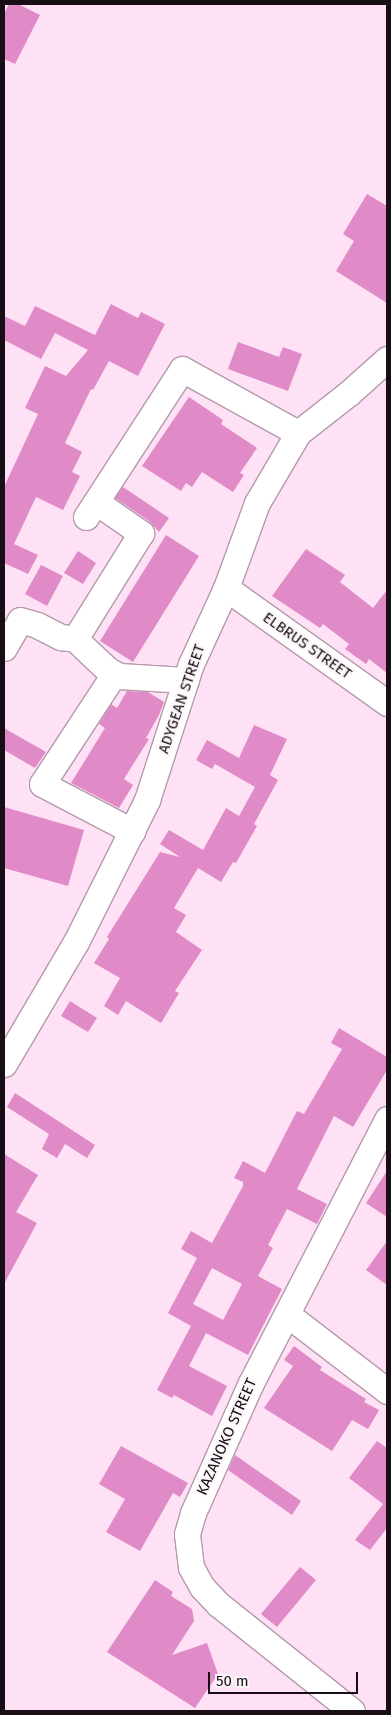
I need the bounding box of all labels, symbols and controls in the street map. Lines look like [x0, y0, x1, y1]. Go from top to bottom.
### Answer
street label: ELBRUS STREET [259, 609, 355, 683]
street label: ADYGEAN STREET [155, 642, 209, 756]
street label: KAZANOKO STREET [193, 1376, 261, 1498]
scale bar [211, 1662, 361, 1694]
text: 50 m [216, 1672, 249, 1690]

